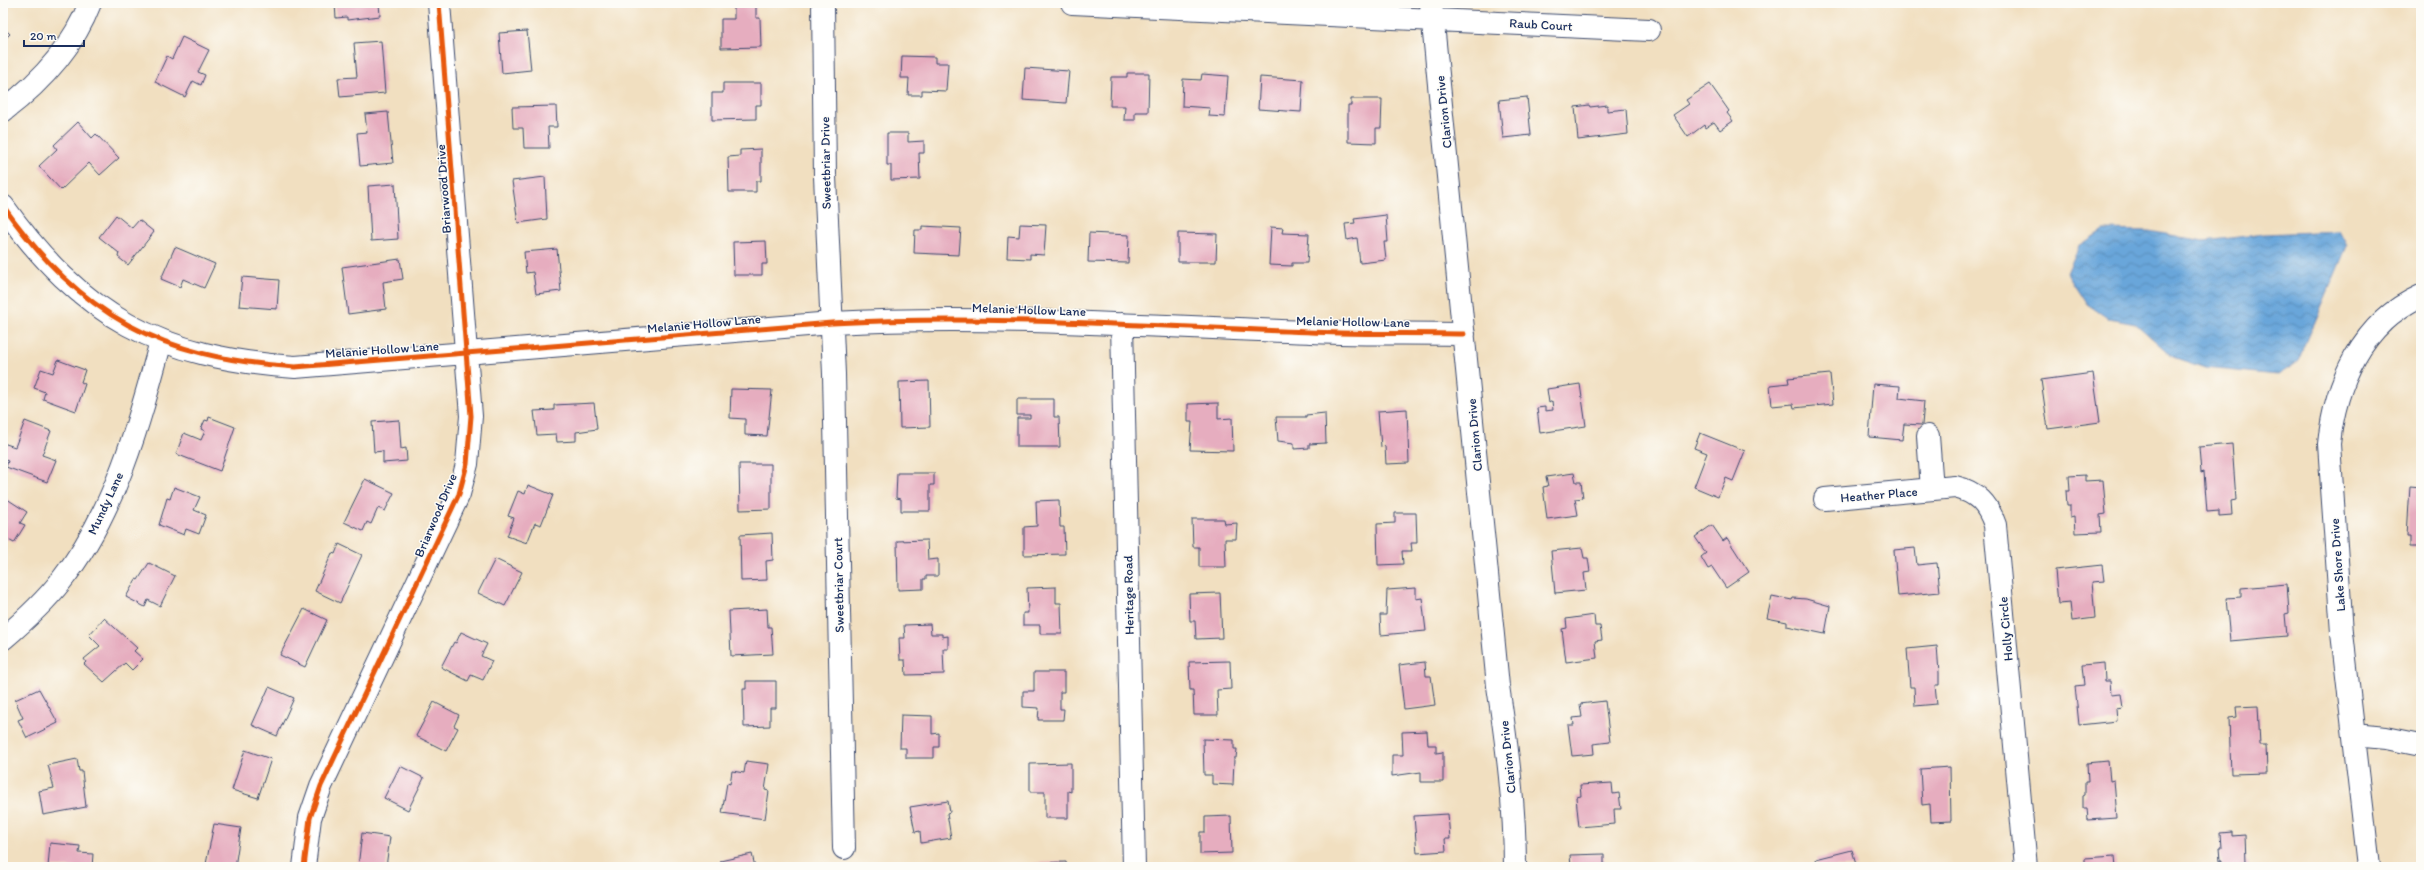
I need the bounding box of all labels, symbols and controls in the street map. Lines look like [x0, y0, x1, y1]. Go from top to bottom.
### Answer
street label: Raub Court [1509, 15, 1573, 34]
scale bar [24, 22, 84, 48]
text: 20 m [30, 29, 57, 43]
street label: Clarion Drive [1432, 75, 1455, 149]
street label: Sweetbriar Drive [817, 117, 834, 209]
street label: Briarwood Drive [433, 144, 454, 234]
street label: Melanie Hollow Lane [972, 300, 1086, 319]
street label: Melanie Hollow Lane [647, 311, 762, 336]
street label: Melanie Hollow Lane [1296, 313, 1410, 330]
street label: Melanie Hollow Lane [325, 338, 439, 361]
street label: Clarion Drive [1464, 398, 1485, 472]
street label: Mundy Lane [84, 470, 126, 537]
street label: Briarwood Drive [411, 471, 460, 559]
street label: Heather Place [1840, 484, 1918, 505]
street label: Lake Shore Drive [2327, 518, 2348, 612]
street label: Sweetbriar Court [830, 537, 847, 633]
street label: Heritage Road [1120, 555, 1137, 635]
street label: Holly Circle [1995, 596, 2016, 662]
street label: Clarion Drive [1496, 720, 1519, 794]

